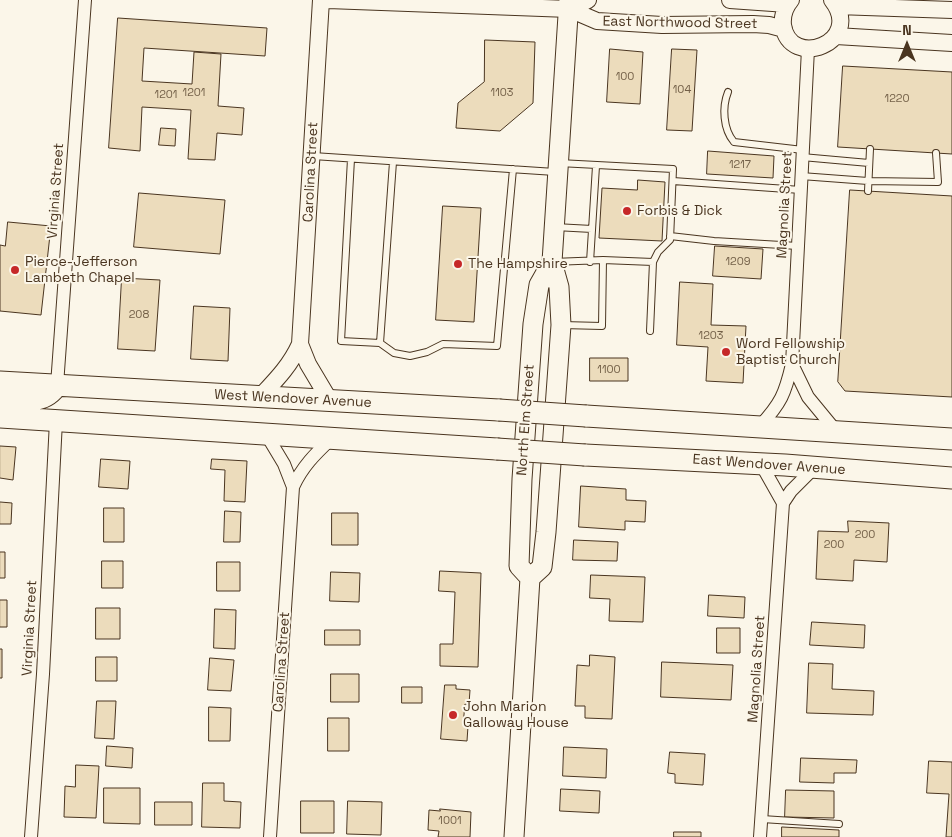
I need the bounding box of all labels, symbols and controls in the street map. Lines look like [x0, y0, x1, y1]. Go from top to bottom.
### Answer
street label: East Northwood Street [602, 13, 758, 33]
north arrow [882, 20, 932, 70]
text: N [902, 21, 912, 39]
house number: 100 [616, 70, 634, 84]
house number: 104 [673, 83, 691, 97]
house number: 1201 [183, 86, 205, 100]
house number: 1103 [491, 86, 513, 100]
house number: 1201 [155, 88, 177, 102]
house number: 1220 [885, 92, 909, 106]
street label: Carolina Street [300, 121, 322, 223]
street label: Virginia Street [44, 143, 68, 239]
street label: Magnolia Street [774, 151, 796, 259]
house number: 1217 [729, 158, 751, 172]
place label: Forbis & Dick [637, 203, 722, 219]
marker: Forbis & Dick [621, 205, 633, 217]
place label: Pierce-Jefferson Lambeth Chapel [25, 254, 138, 286]
house number: 1209 [725, 255, 751, 269]
place label: The Hampshire [468, 256, 568, 272]
marker: The Hampshire [452, 258, 464, 270]
marker: Pierce-Jefferson Lambeth Chapel [9, 264, 21, 276]
house number: 208 [129, 308, 149, 322]
house number: 1203 [699, 329, 723, 343]
place label: Word Fellowship Baptist Church [736, 336, 845, 368]
marker: Word Fellowship Baptist Church [720, 346, 732, 358]
house number: 1100 [597, 363, 621, 377]
street label: North Elm Street [514, 364, 538, 476]
street label: West Wendover Avenue [214, 386, 372, 412]
street label: East Wendover Avenue [692, 451, 846, 479]
house number: 200 [855, 528, 875, 542]
house number: 200 [824, 538, 844, 552]
street label: Virginia Street [19, 580, 41, 676]
street label: Carolina Street [270, 611, 294, 713]
street label: Magnolia Street [745, 615, 769, 723]
place label: John Marion Galloway House [463, 699, 569, 732]
marker: John Marion Galloway House [447, 709, 459, 721]
house number: 1001 [438, 814, 462, 828]

